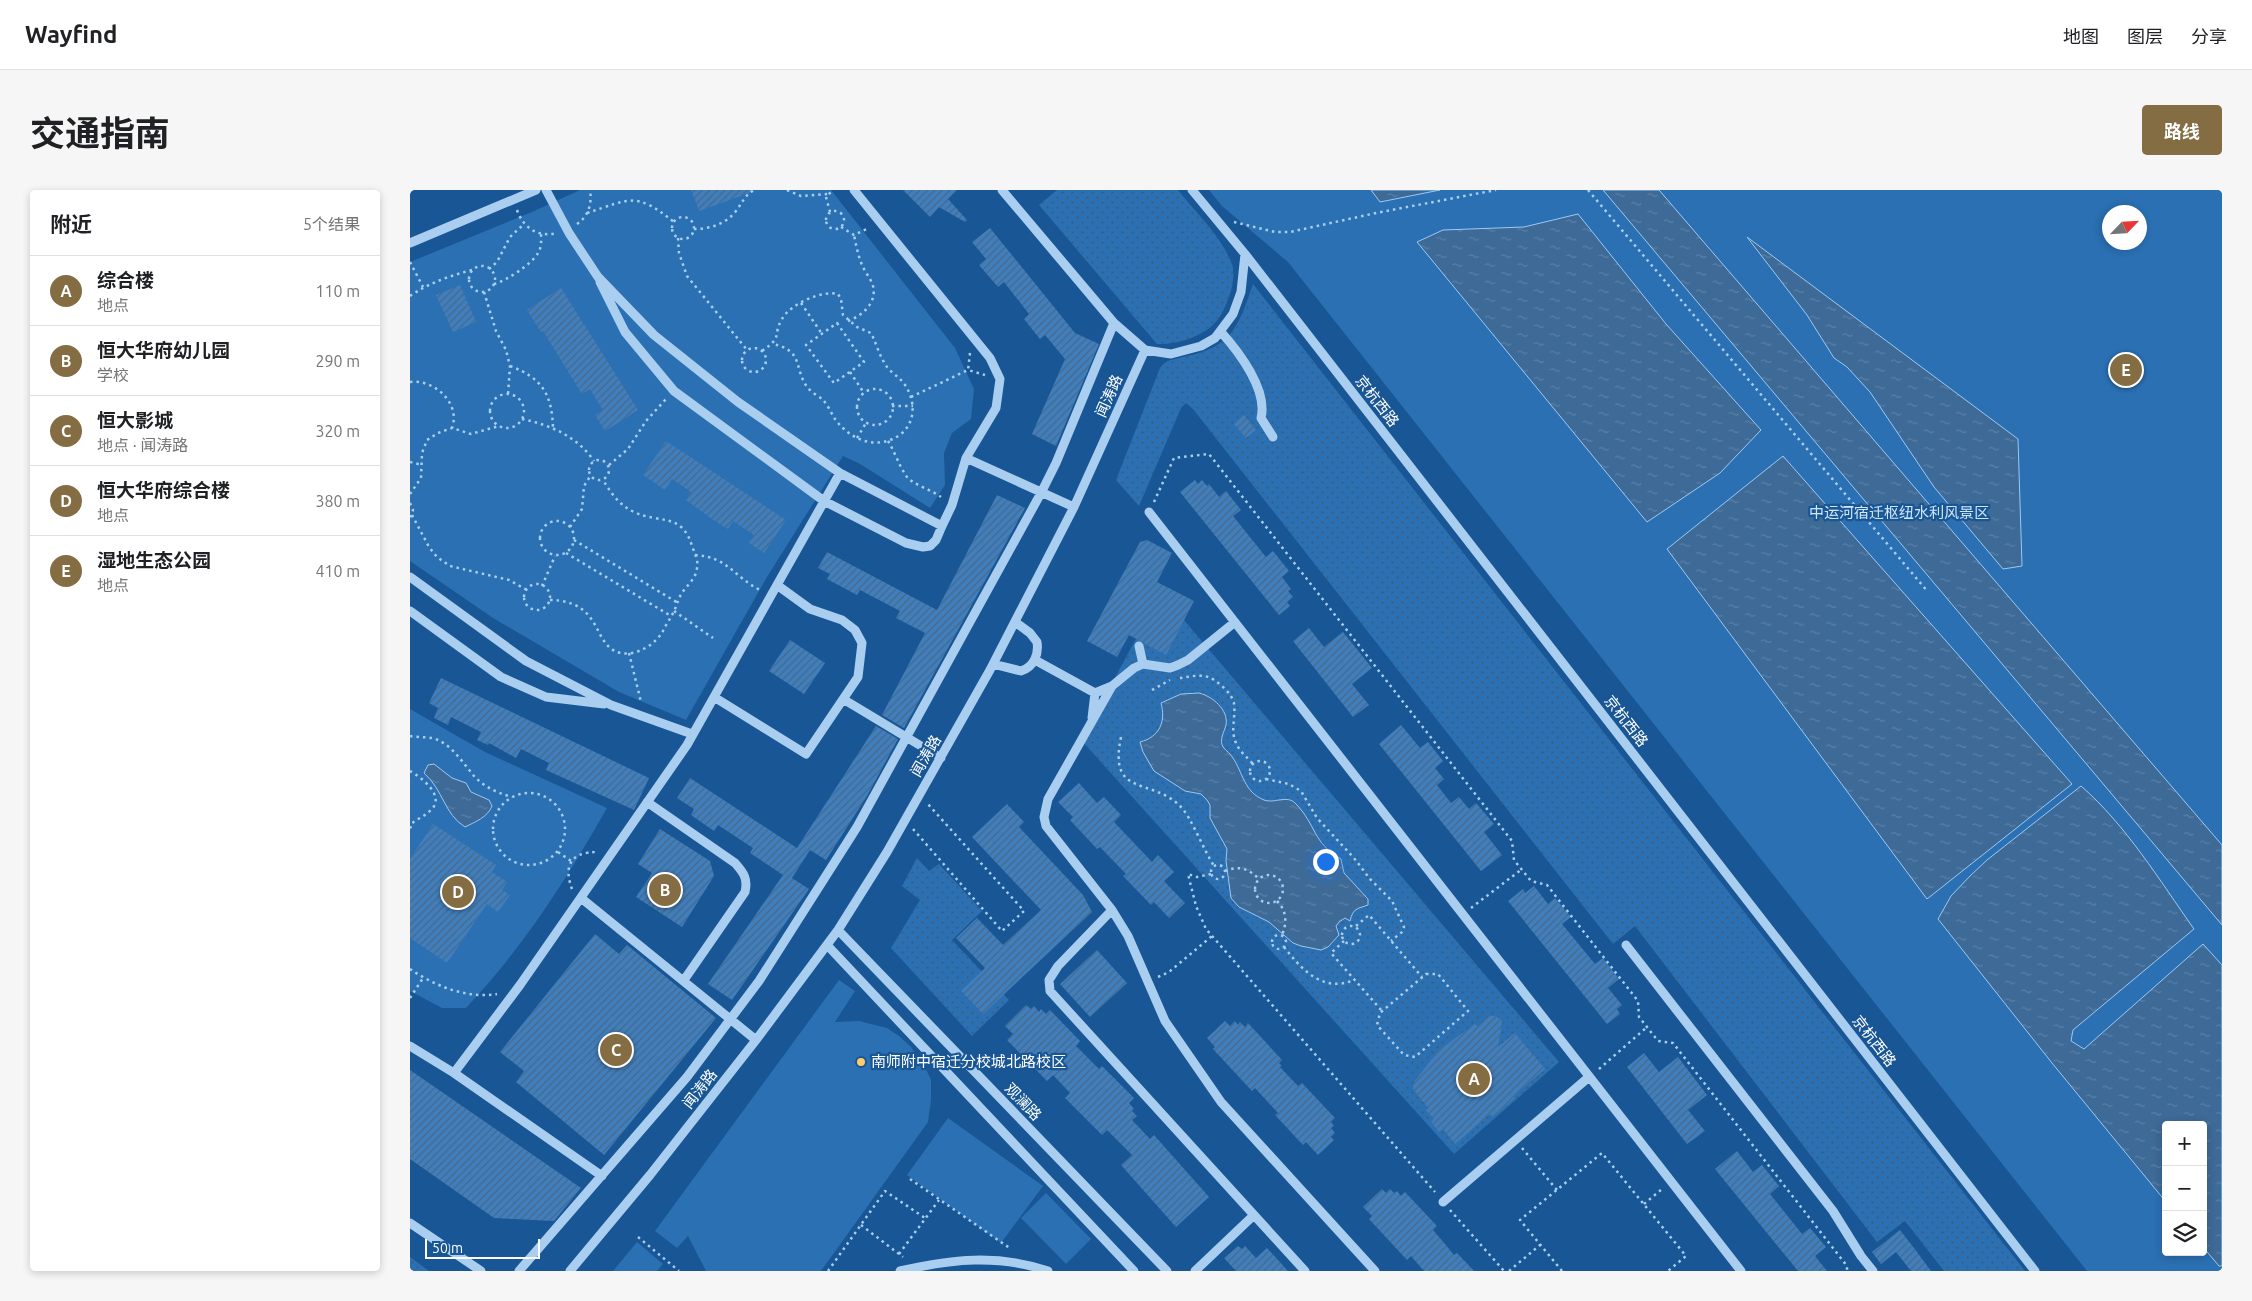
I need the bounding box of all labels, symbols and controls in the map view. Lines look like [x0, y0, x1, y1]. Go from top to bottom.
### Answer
text: Wayfind [25, 21, 117, 48]
text: 地图 [2063, 26, 2099, 46]
text: 图层 [2127, 26, 2163, 46]
text: 分享 [2191, 26, 2227, 46]
button: 路线 [2142, 105, 2222, 155]
text: 交通指南 [30, 113, 170, 153]
north arrow [2102, 205, 2147, 250]
text: 附近 [50, 212, 92, 236]
text: 5个结果 [303, 215, 360, 233]
text: 综合楼 [97, 269, 154, 291]
text: A [60, 282, 72, 300]
text: 110 m [315, 282, 360, 300]
text: 地点 [97, 296, 129, 314]
text: 恒大华府幼儿园 [97, 339, 230, 361]
pin: E [2110, 351, 2142, 389]
text: B [61, 352, 71, 370]
text: 290 m [315, 352, 360, 370]
text: 学校 [97, 366, 129, 384]
street label: 闻涛路 [1092, 372, 1125, 420]
street label: 京杭西路 [1352, 372, 1403, 430]
text: 恒大影城 [97, 409, 173, 431]
text: C [61, 422, 71, 440]
text: 320 m [315, 422, 360, 440]
text: 地点 · 闻涛路 [97, 436, 188, 454]
text: 恒大华府综合楼 [97, 479, 230, 501]
text: D [60, 492, 72, 510]
text: 380 m [315, 492, 360, 510]
park label: 中运河宿迁枢纽水利风景区 [1809, 504, 1989, 521]
text: 地点 [97, 506, 129, 524]
text: 湿地生态公园 [97, 549, 211, 571]
text: E [61, 562, 71, 580]
text: 410 m [315, 562, 360, 580]
text: 地点 [97, 576, 129, 594]
street label: 京杭西路 [1601, 692, 1652, 750]
street label: 闻涛路 [907, 732, 944, 779]
your location [1313, 849, 1339, 875]
pin: B [649, 871, 681, 909]
pin: D [442, 873, 474, 911]
street label: 京杭西路 [1849, 1012, 1900, 1070]
pin: C [600, 1031, 632, 1069]
place label: 南师附中宿迁分校城北路校区 [871, 1053, 1066, 1070]
marker: 南师附中宿迁分校城北路校区 [855, 1056, 867, 1068]
pin: A [1458, 1060, 1490, 1098]
street label: 闻涛路 [679, 1066, 720, 1112]
street label: 观澜路 [1002, 1080, 1045, 1124]
map controls [2162, 1121, 2207, 1256]
button: + [2162, 1121, 2207, 1166]
button: − [2162, 1166, 2207, 1211]
button: layers [2162, 1211, 2207, 1256]
scale bar [425, 1236, 540, 1259]
text: 50 m [432, 1240, 463, 1256]

